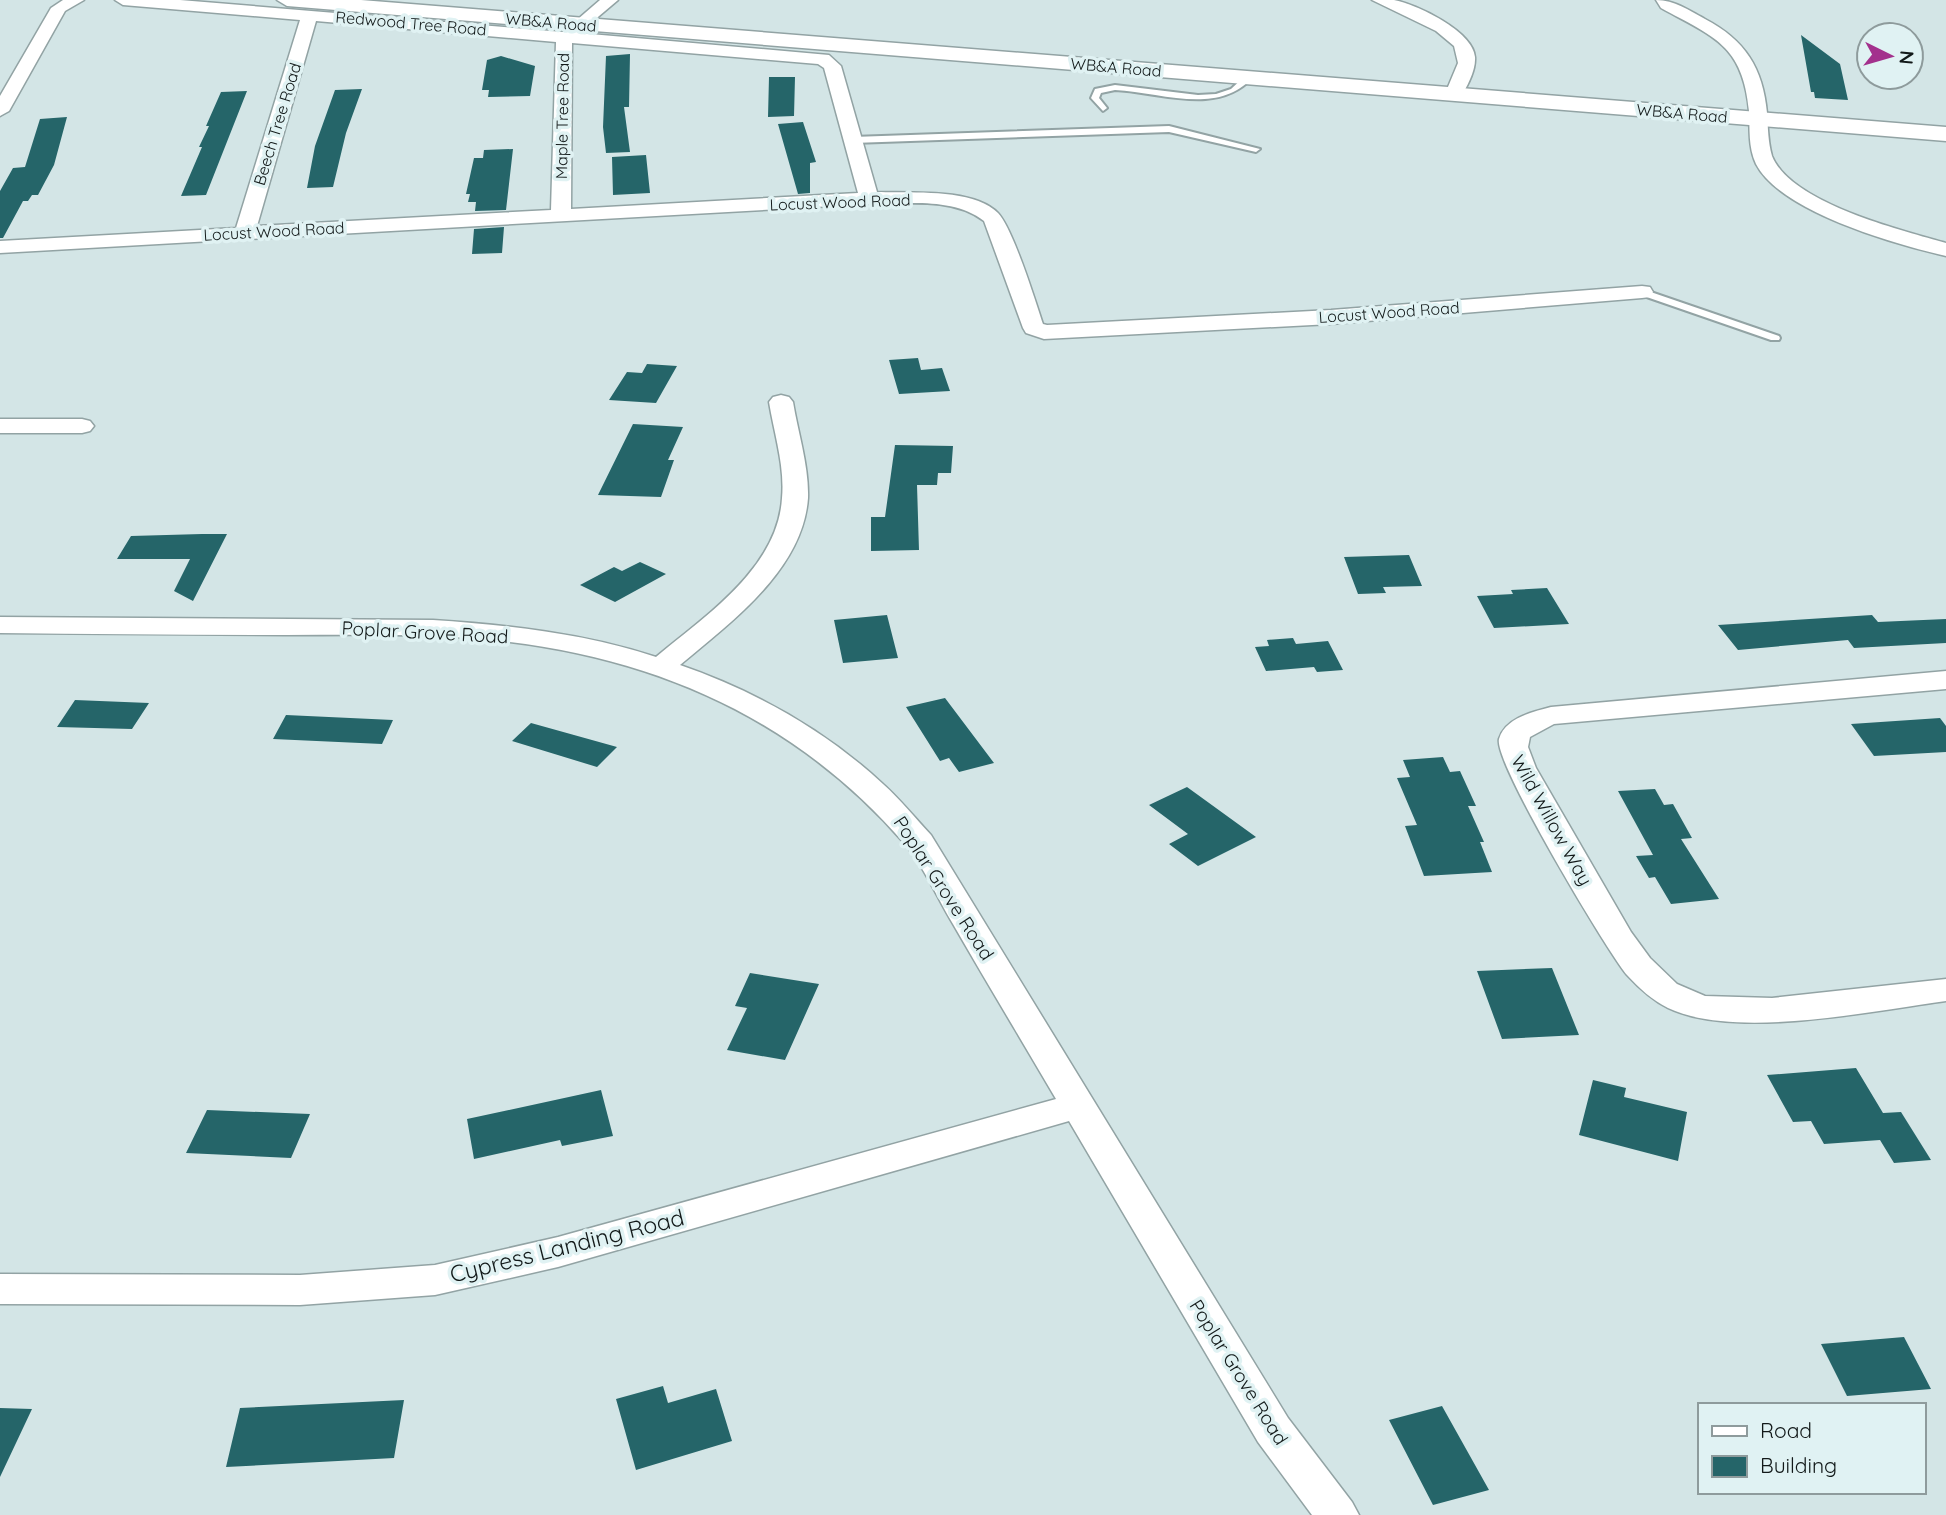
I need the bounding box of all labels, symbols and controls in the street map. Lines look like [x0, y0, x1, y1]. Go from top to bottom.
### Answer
street label: Redwood Tree Road [335, 6, 487, 40]
street label: WB&A Road [505, 8, 597, 36]
north arrow [1855, 21, 1925, 91]
text: N [1894, 49, 1919, 65]
street label: Maple Tree Road [551, 53, 573, 179]
street label: WB&A Road [1070, 53, 1162, 81]
street label: Beech Tree Road [249, 60, 305, 188]
street label: WB&A Road [1636, 99, 1728, 127]
street label: Locust Wood Road [769, 190, 911, 214]
street label: Locust Wood Road [203, 217, 345, 245]
street label: Locust Wood Road [1318, 297, 1460, 327]
street label: Poplar Grove Road [341, 616, 509, 648]
street label: Wild Willow Way [1506, 750, 1598, 890]
street label: Poplar Grove Road [888, 811, 1000, 965]
street label: Cypress Landing Road [447, 1202, 687, 1289]
street label: Poplar Grove Road [1185, 1295, 1293, 1449]
legend [1698, 1403, 1925, 1494]
text: Road [1760, 1417, 1812, 1443]
text: Building [1760, 1452, 1837, 1478]

